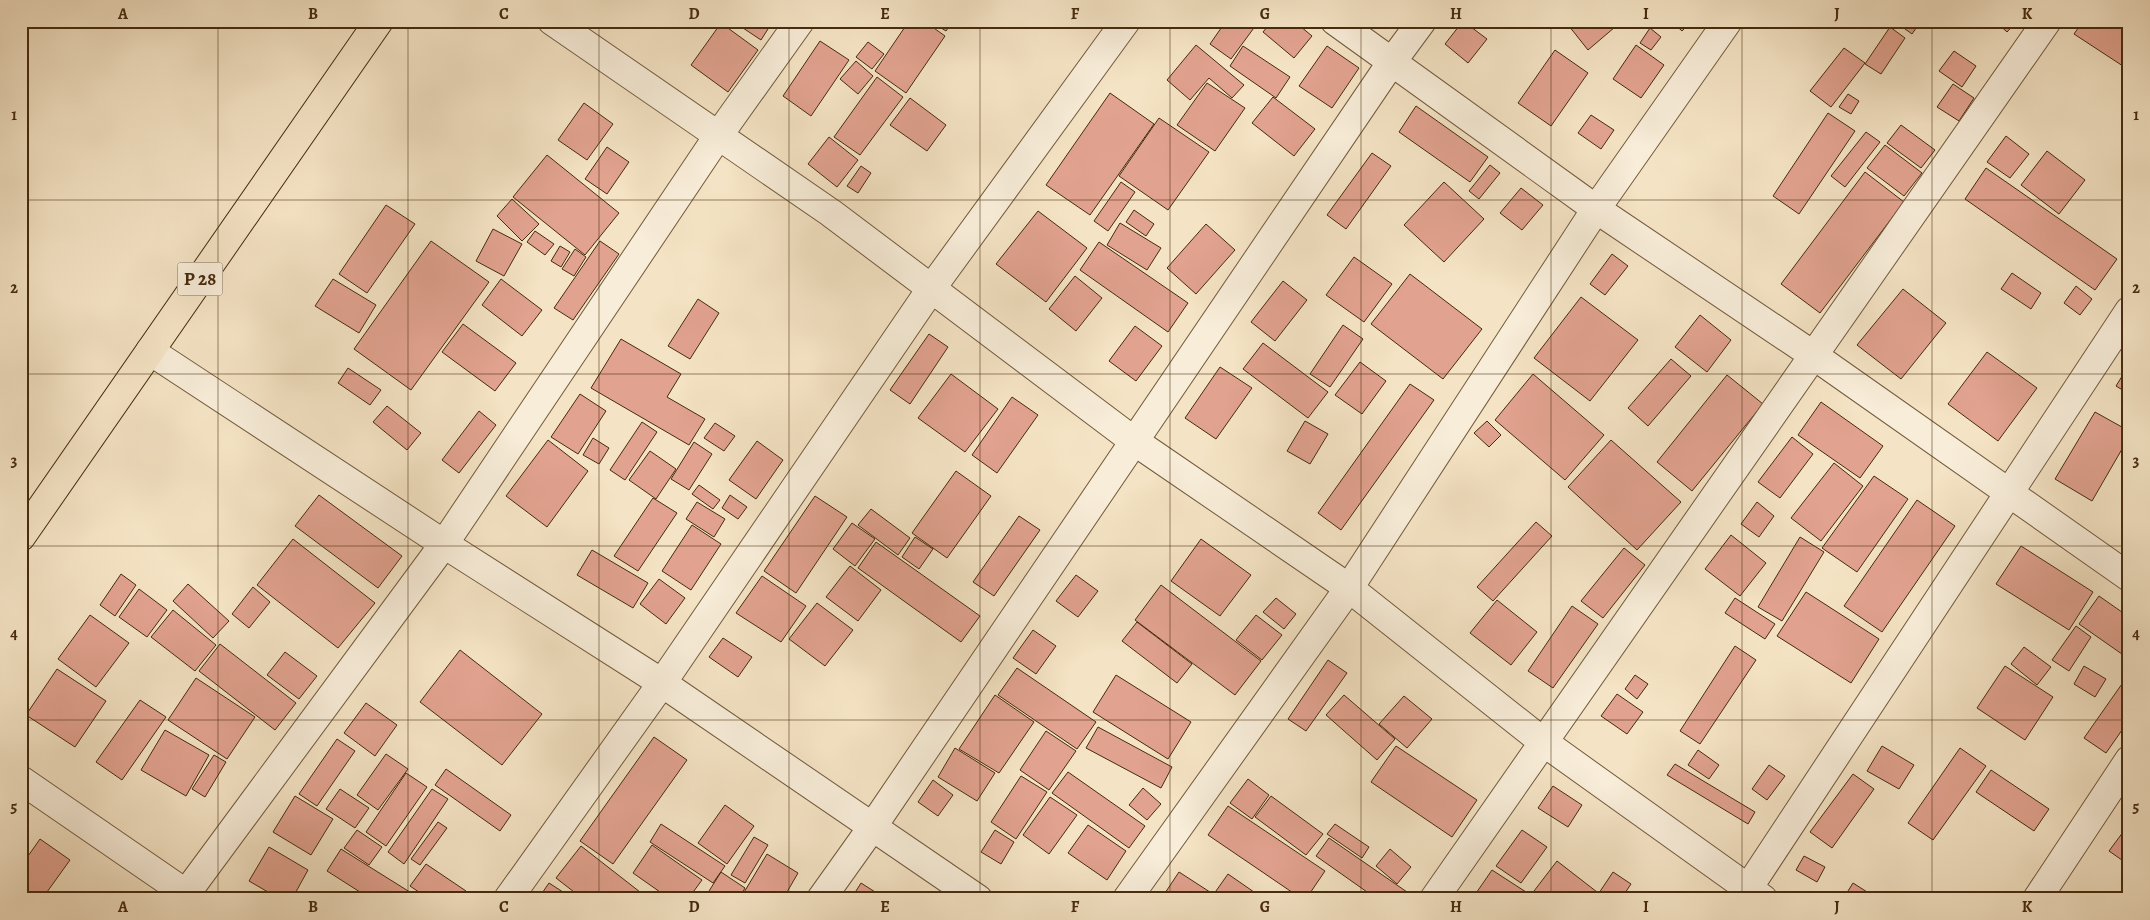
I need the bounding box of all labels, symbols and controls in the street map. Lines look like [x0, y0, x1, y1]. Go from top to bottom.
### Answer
text: A [117, 3, 129, 25]
text: B [308, 3, 318, 25]
text: C [499, 3, 509, 25]
text: D [688, 3, 700, 25]
text: E [880, 3, 890, 25]
text: F [1071, 3, 1080, 25]
text: G [1260, 3, 1270, 25]
text: H [1450, 3, 1462, 25]
text: I [1643, 3, 1649, 25]
text: J [1834, 3, 1840, 25]
text: K [2022, 3, 2033, 25]
text: 1 [11, 104, 17, 126]
text: 1 [2133, 104, 2139, 126]
road number: P 28 [178, 262, 222, 296]
text: 2 [10, 277, 18, 299]
text: 2 [2132, 277, 2140, 299]
text: 3 [11, 450, 18, 472]
text: 3 [2133, 450, 2140, 472]
text: 4 [10, 623, 18, 645]
text: 4 [2132, 623, 2140, 645]
text: 5 [11, 796, 18, 818]
text: 5 [2133, 796, 2140, 818]
text: A [117, 896, 129, 918]
text: B [308, 896, 318, 918]
text: C [499, 896, 509, 918]
text: D [688, 896, 700, 918]
text: E [880, 896, 890, 918]
text: F [1071, 896, 1080, 918]
text: G [1260, 896, 1270, 918]
text: H [1450, 896, 1462, 918]
text: I [1643, 896, 1649, 918]
text: J [1834, 896, 1840, 918]
text: K [2022, 896, 2033, 918]

